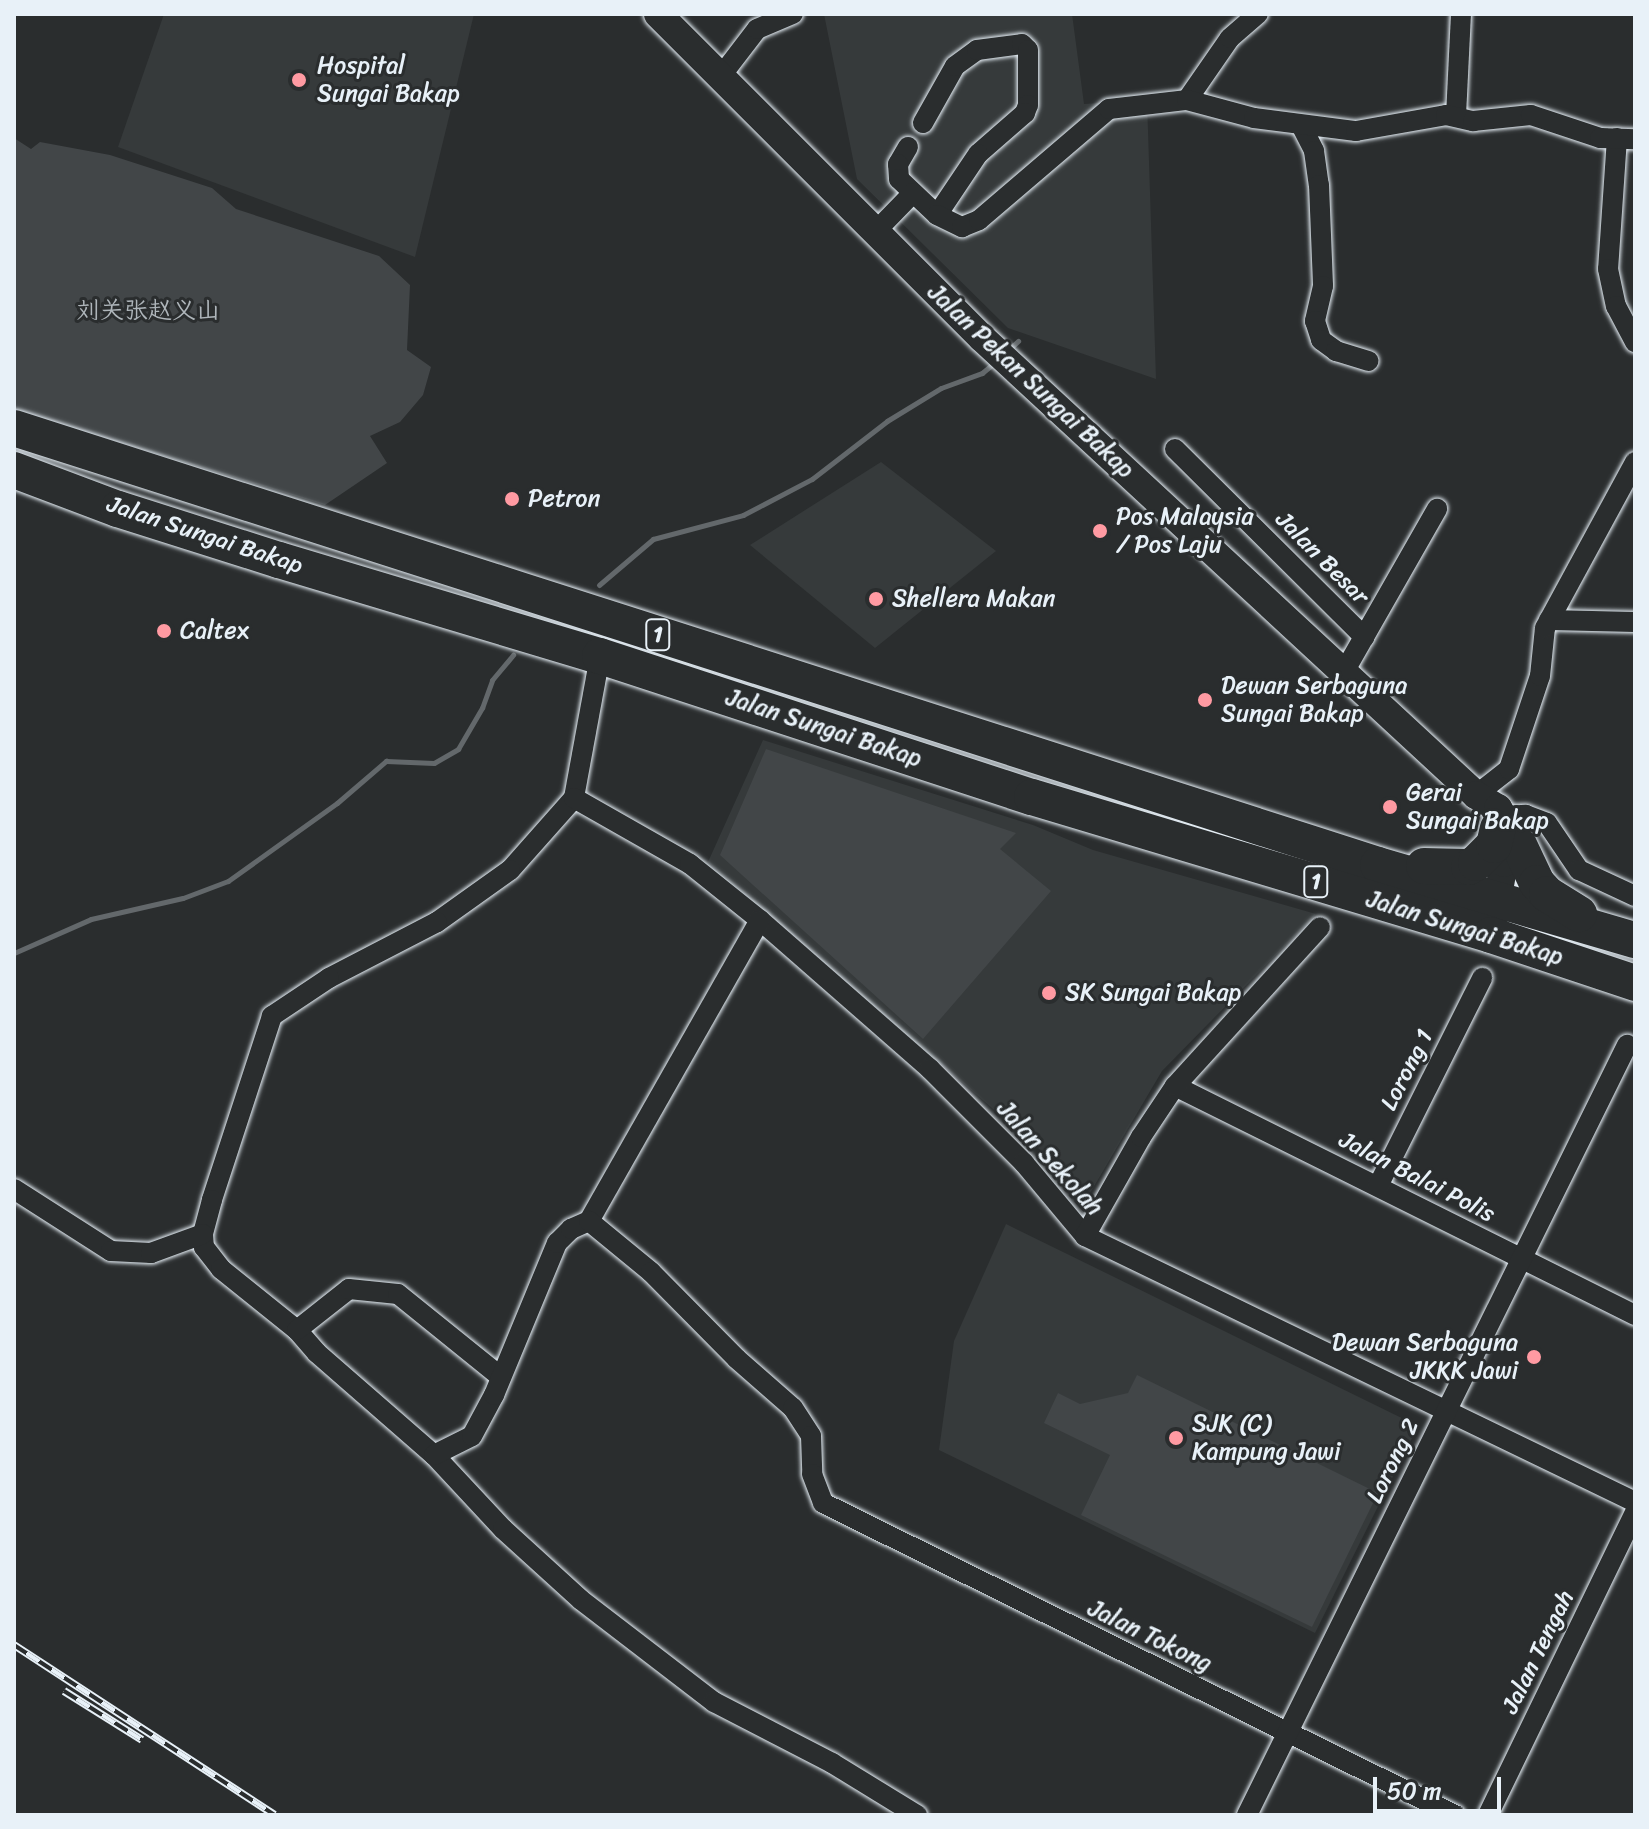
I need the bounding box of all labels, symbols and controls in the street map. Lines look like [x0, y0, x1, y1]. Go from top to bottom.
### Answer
place label: Hospital Sungai Bakap [317, 52, 460, 108]
marker: Hospital Sungai Bakap [288, 69, 310, 91]
street label: Jalan Pekan Sungai Bakap [921, 277, 1141, 485]
park label: 刘关张赵义山 [76, 297, 220, 325]
place label: Petron [528, 485, 600, 513]
street label: Jalan Sungai Bakap [104, 490, 306, 580]
marker: Petron [503, 490, 521, 508]
place label: Pos Malaysia / Pos Laju [1116, 503, 1252, 559]
street label: Jalan Besar [1269, 505, 1375, 611]
marker: Pos Malaysia / Pos Laju [1091, 522, 1109, 540]
place label: Shellera Makan [892, 585, 1055, 613]
marker: Shellera Makan [867, 590, 885, 608]
place label: Caltex [180, 617, 249, 645]
road number: 1 [644, 617, 672, 653]
marker: Caltex [155, 622, 173, 640]
place label: Dewan Serbaguna Sungai Bakap [1221, 672, 1408, 728]
street label: Jalan Sungai Bakap [723, 683, 925, 773]
marker: Dewan Serbaguna Sungai Bakap [1196, 691, 1214, 709]
place label: Gerai Sungai Bakap [1406, 779, 1549, 835]
marker: Gerai Sungai Bakap [1381, 798, 1399, 816]
road number: 1 [1302, 864, 1330, 900]
street label: Jalan Sungai Bakap [1363, 884, 1567, 972]
place label: SK Sungai Bakap [1065, 979, 1243, 1007]
marker: SK Sungai Bakap [1040, 984, 1058, 1002]
street label: Lorong 1 [1374, 1025, 1440, 1115]
street label: Jalan Sekolah [991, 1094, 1109, 1222]
street label: Jalan Balai Polis [1334, 1125, 1500, 1229]
place label: Dewan Serbaguna JKKK Jawi [1331, 1329, 1518, 1385]
marker: Dewan Serbaguna JKKK Jawi [1525, 1348, 1543, 1366]
place label: SJK (C) Kampung Jawi [1192, 1410, 1341, 1466]
street label: Lorong 2 [1360, 1414, 1426, 1508]
marker: SJK (C) Kampung Jawi [1167, 1429, 1185, 1447]
street label: Jalan Tengah [1496, 1585, 1580, 1719]
street label: Jalan Tokong [1083, 1594, 1217, 1678]
scale bar [1377, 1761, 1505, 1811]
text: 50 m [1387, 1770, 1442, 1812]

